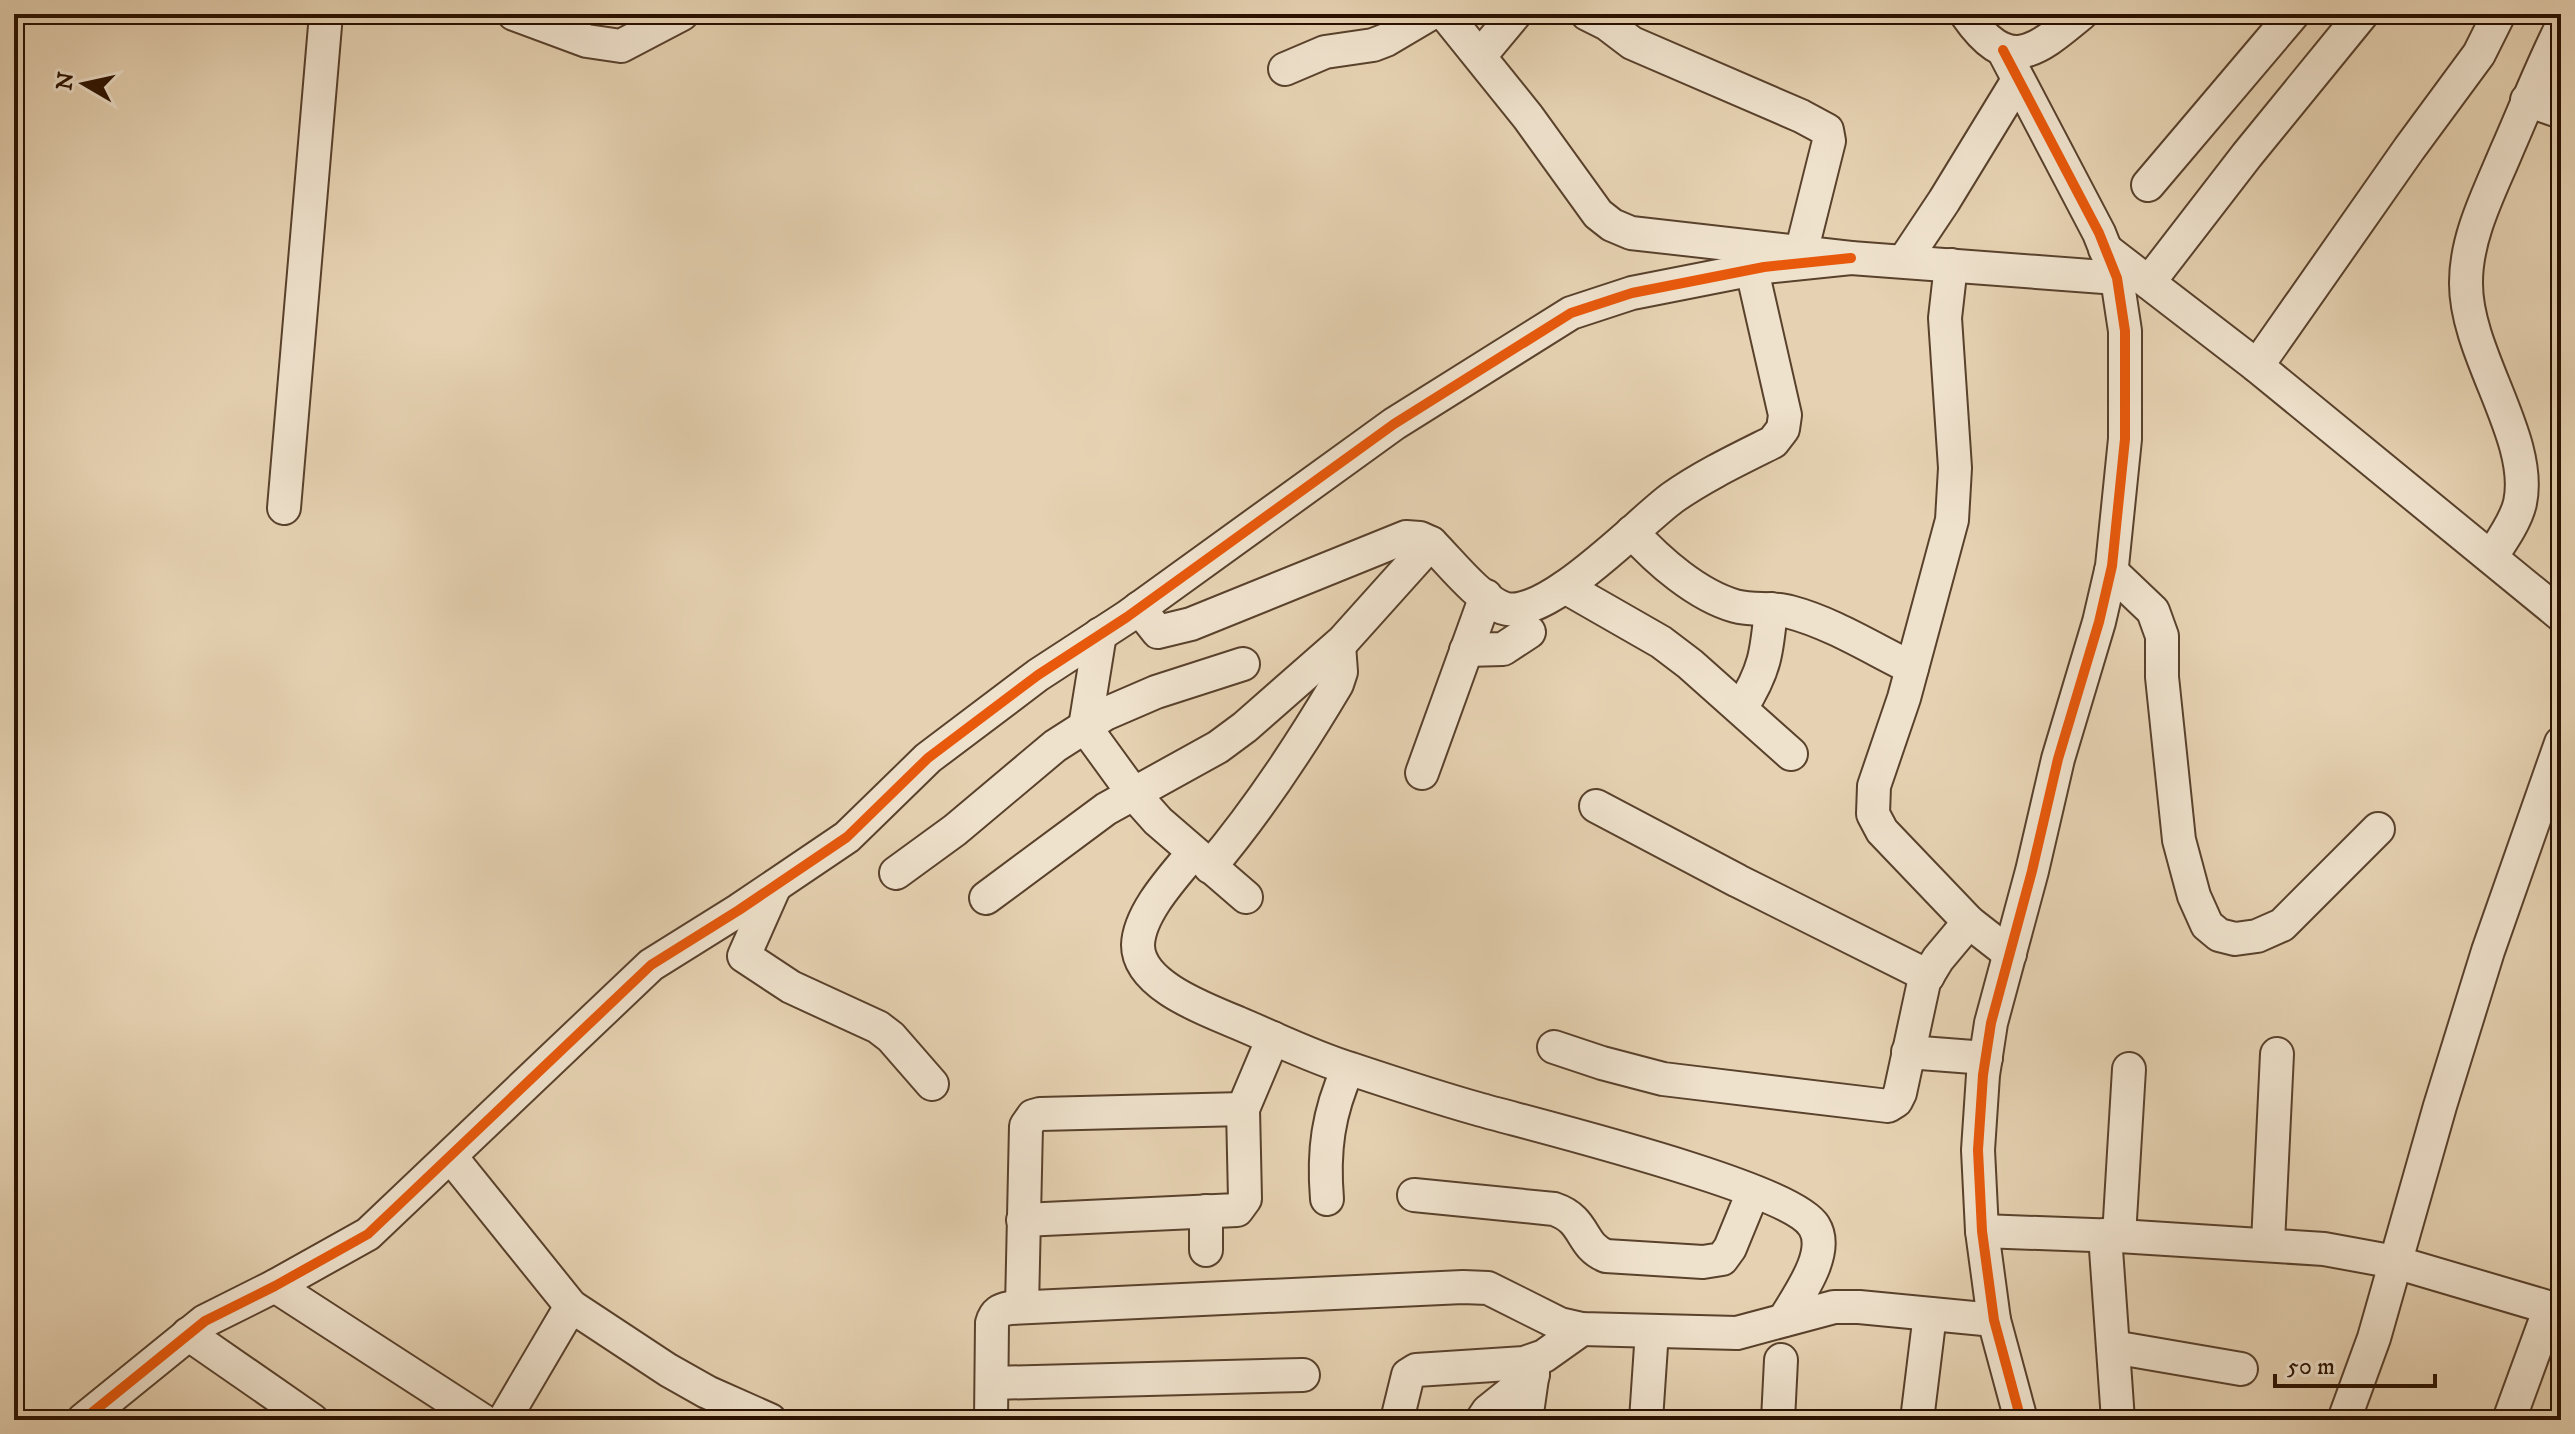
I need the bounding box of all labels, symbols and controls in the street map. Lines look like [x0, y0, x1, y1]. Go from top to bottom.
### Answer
north arrow [44, 44, 124, 124]
text: N [51, 70, 80, 92]
scale bar [2275, 1338, 2435, 1388]
text: 50 m [2287, 1352, 2335, 1382]

